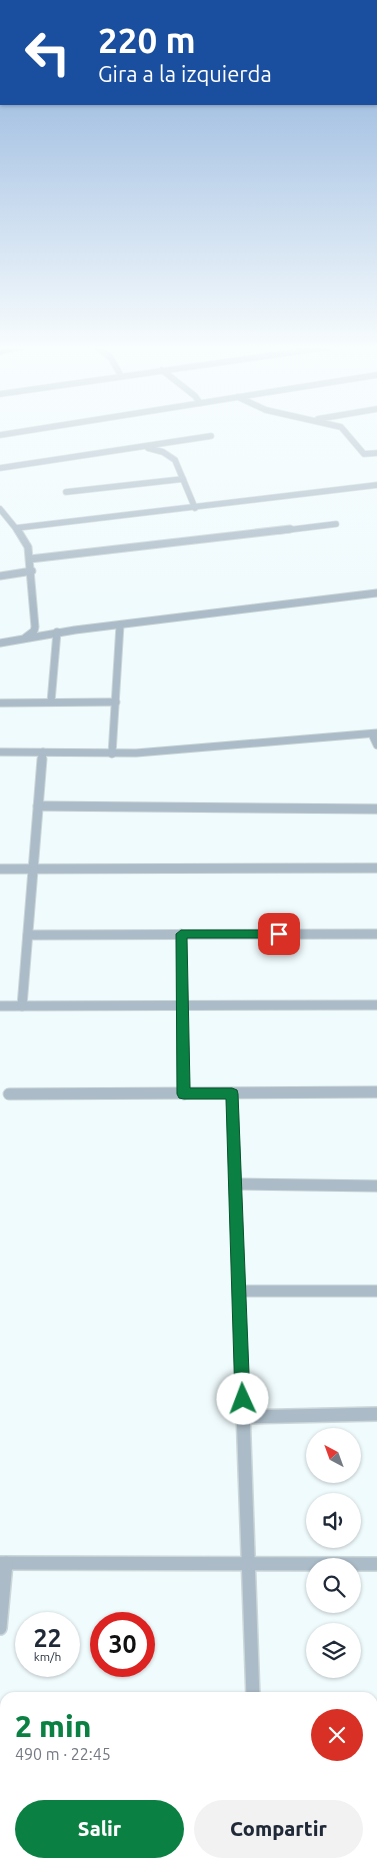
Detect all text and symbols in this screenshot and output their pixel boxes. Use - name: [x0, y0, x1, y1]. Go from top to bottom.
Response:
- icon: left: [15, 20, 80, 85]
- text: 220 m: [98, 20, 196, 60]
- text: Gira a la izquierda: [98, 61, 272, 86]
- pin: [258, 913, 300, 955]
- icon: arrive: [265, 920, 293, 948]
- position arrow: [216, 1372, 268, 1424]
- north arrow: [306, 1428, 361, 1482]
- map controls: [306, 1428, 361, 1678]
- button: sound: [306, 1493, 361, 1548]
- button: search: [306, 1558, 361, 1613]
- speed limit sign: 30: [90, 1612, 155, 1677]
- button: layers: [306, 1623, 361, 1678]
- text: 22: [33, 1624, 62, 1652]
- text: km/h: [34, 1650, 61, 1663]
- text: 2 min: [15, 1709, 91, 1743]
- button: close: [311, 1709, 363, 1761]
- text: 490 m · 22:45: [15, 1745, 111, 1763]
- button: Salir: [15, 1800, 184, 1858]
- button: Compartir: [194, 1800, 363, 1858]

